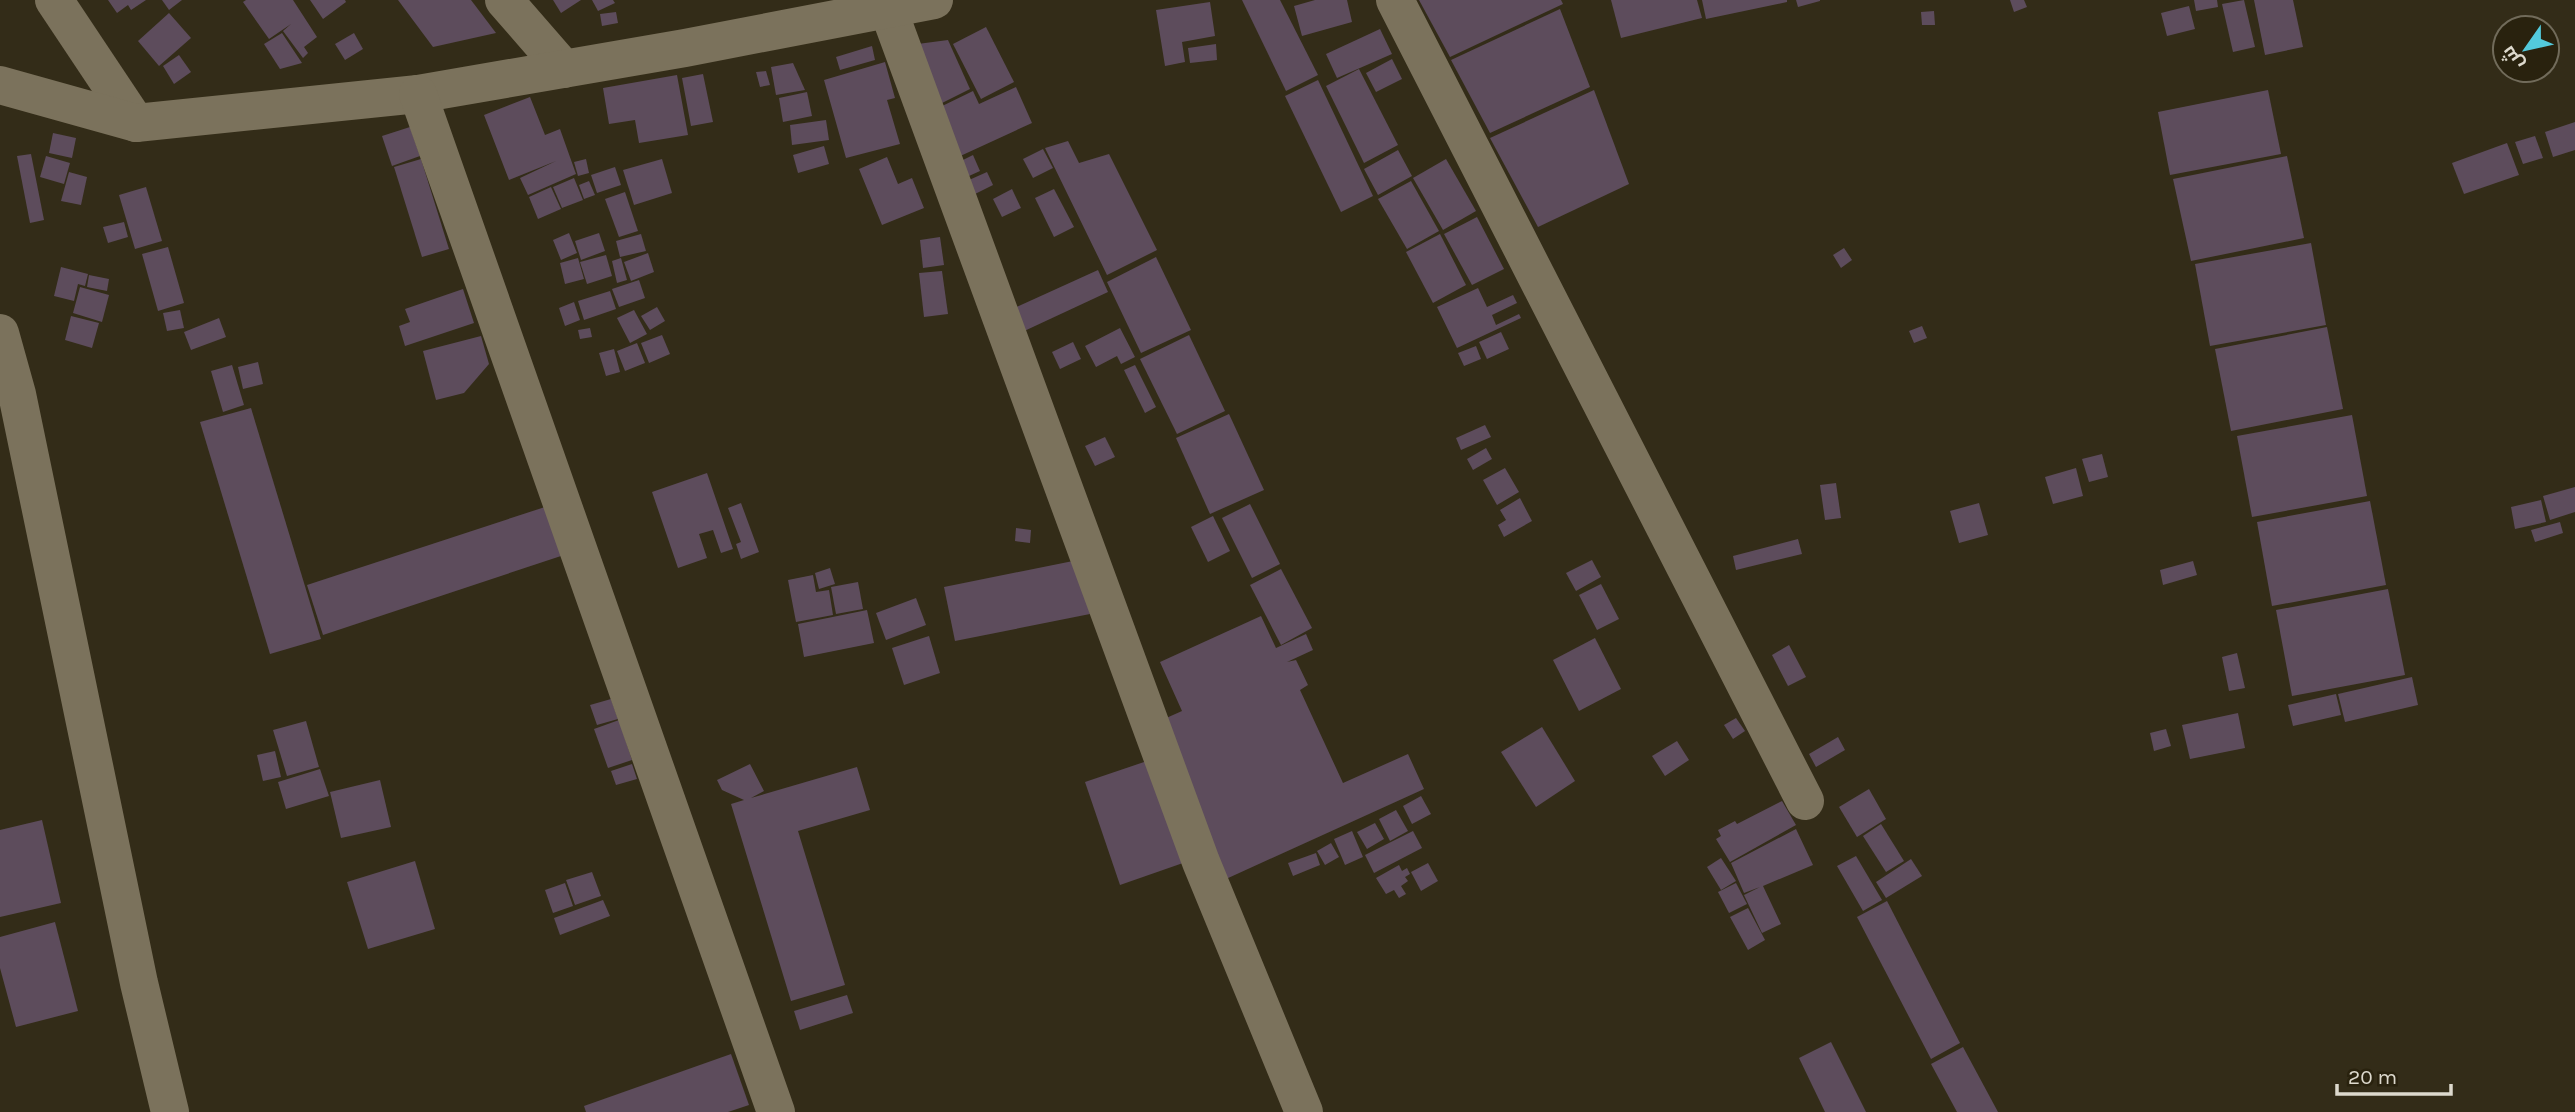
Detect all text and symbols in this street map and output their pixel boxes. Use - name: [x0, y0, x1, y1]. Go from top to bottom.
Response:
- north arrow: [2491, 14, 2561, 84]
- text: ش: [2497, 42, 2529, 74]
- scale bar: [2337, 1052, 2451, 1096]
- text: 20 m: [2348, 1065, 2397, 1089]

